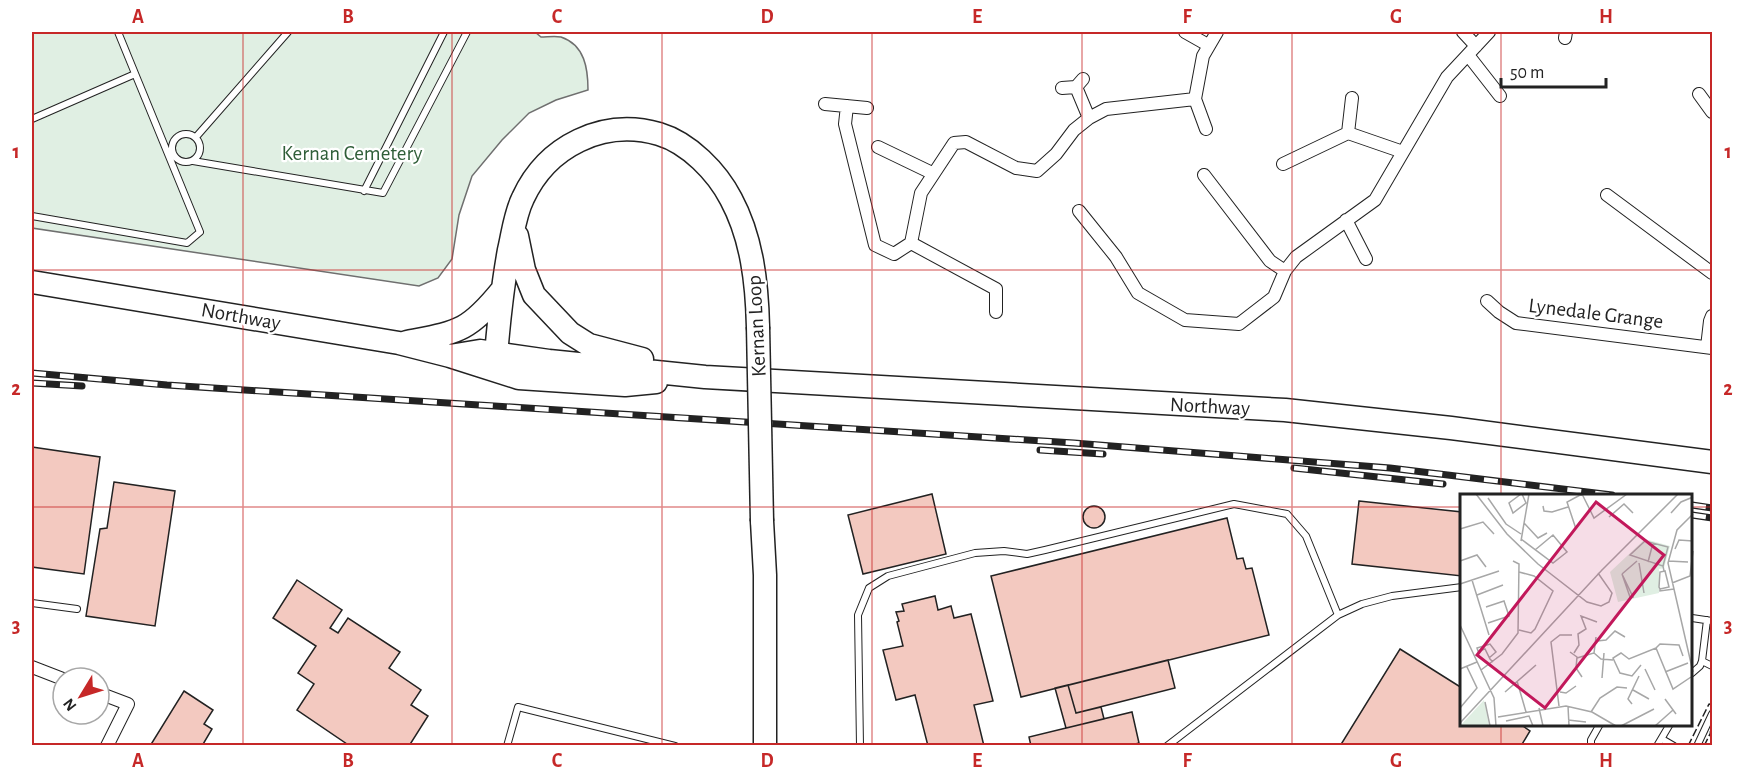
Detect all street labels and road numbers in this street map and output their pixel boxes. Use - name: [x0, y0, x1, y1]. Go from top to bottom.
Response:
- street label: Kernan Loop: [743, 275, 770, 377]
- street label: Lynedale Grange: [1527, 295, 1665, 332]
- street label: Northway: [200, 299, 282, 334]
- street label: Northway: [1169, 394, 1251, 419]

